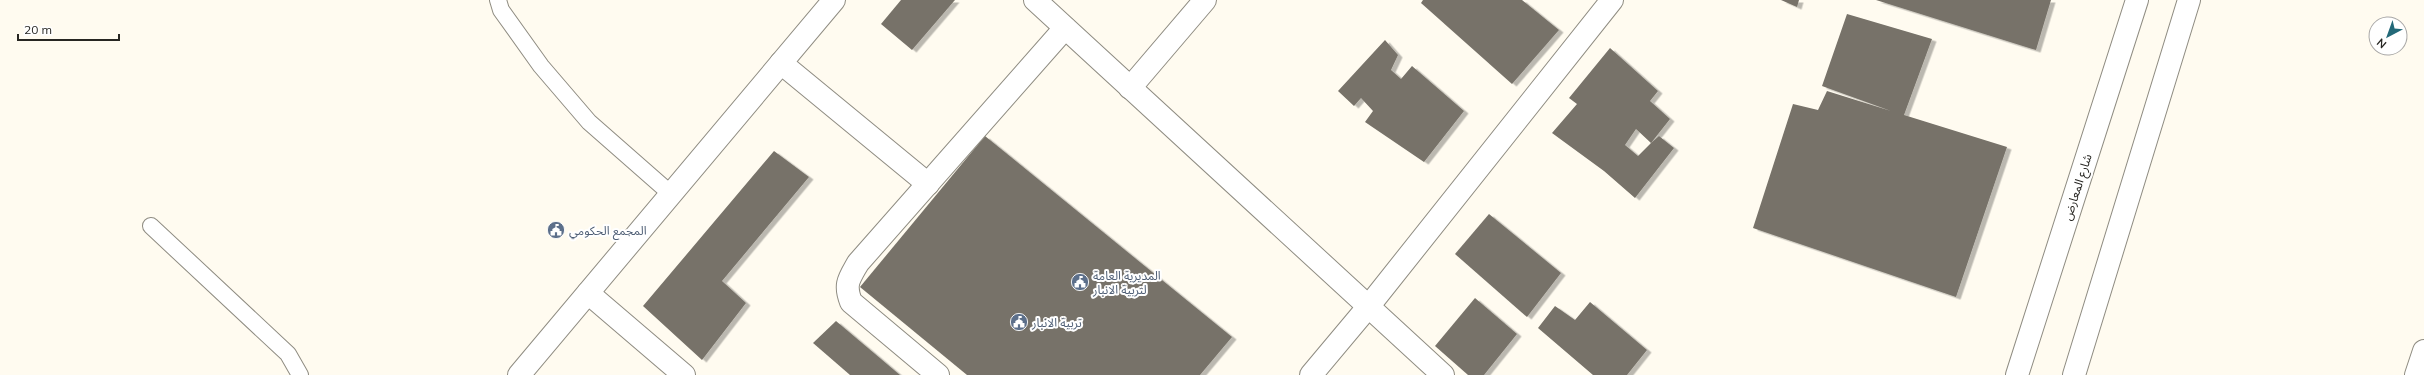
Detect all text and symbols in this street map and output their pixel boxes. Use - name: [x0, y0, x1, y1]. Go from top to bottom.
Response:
- scale bar: [18, 16, 119, 42]
- north arrow: [2368, 16, 2408, 56]
- text: 20 m: [24, 22, 52, 37]
- text: N: [2374, 36, 2389, 52]
- street label: شارع المعارض: [2059, 152, 2097, 223]
- public building icon: المجمع الحكومي: [546, 220, 566, 240]
- place label: المجمع الحكومي: [569, 223, 647, 240]
- place label: المديرية العامة لتربية الانبار: [1092, 268, 1161, 297]
- public building icon: المديرية العامة لتربية الانبار: [1070, 272, 1090, 292]
- public building icon: تربية الانبار: [1009, 312, 1029, 332]
- place label: تربية الانبار: [1031, 315, 1082, 330]

